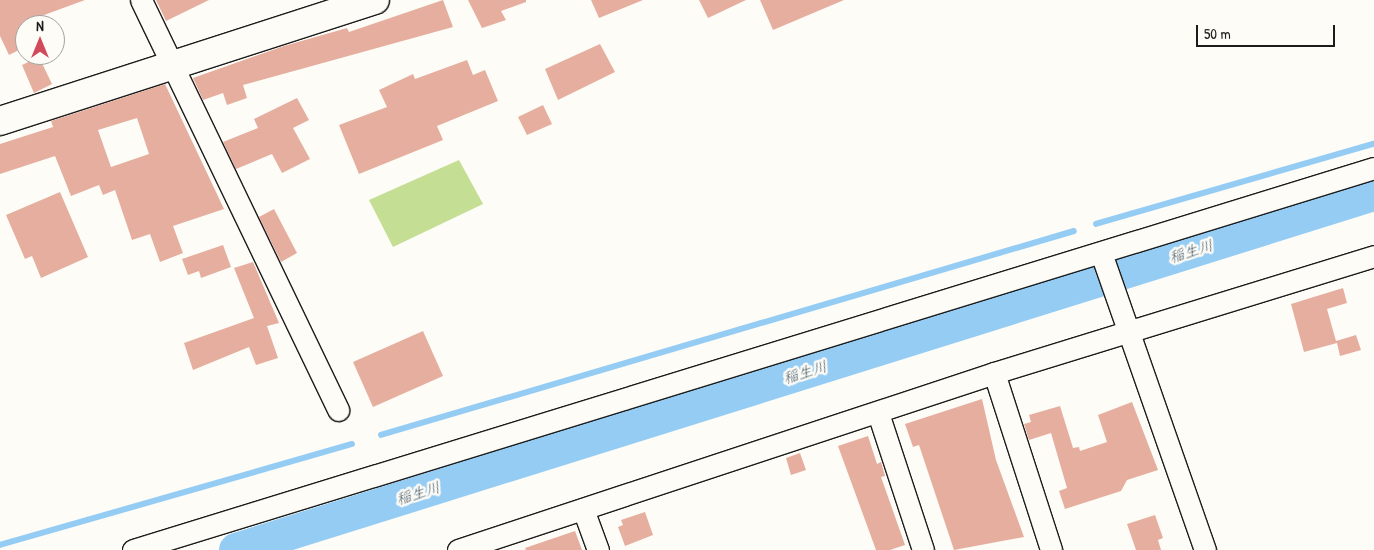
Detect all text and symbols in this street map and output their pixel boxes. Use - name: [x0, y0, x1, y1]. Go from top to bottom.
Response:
- north arrow: [15, 15, 65, 65]
- scale bar: [1199, 15, 1338, 47]
- text: N: [36, 16, 44, 35]
- text: 50 m: [1204, 23, 1231, 44]
- water label: 稲生川: [1167, 236, 1215, 266]
- water label: 稲生川: [781, 357, 829, 387]
- water label: 稲生川: [394, 478, 442, 508]

